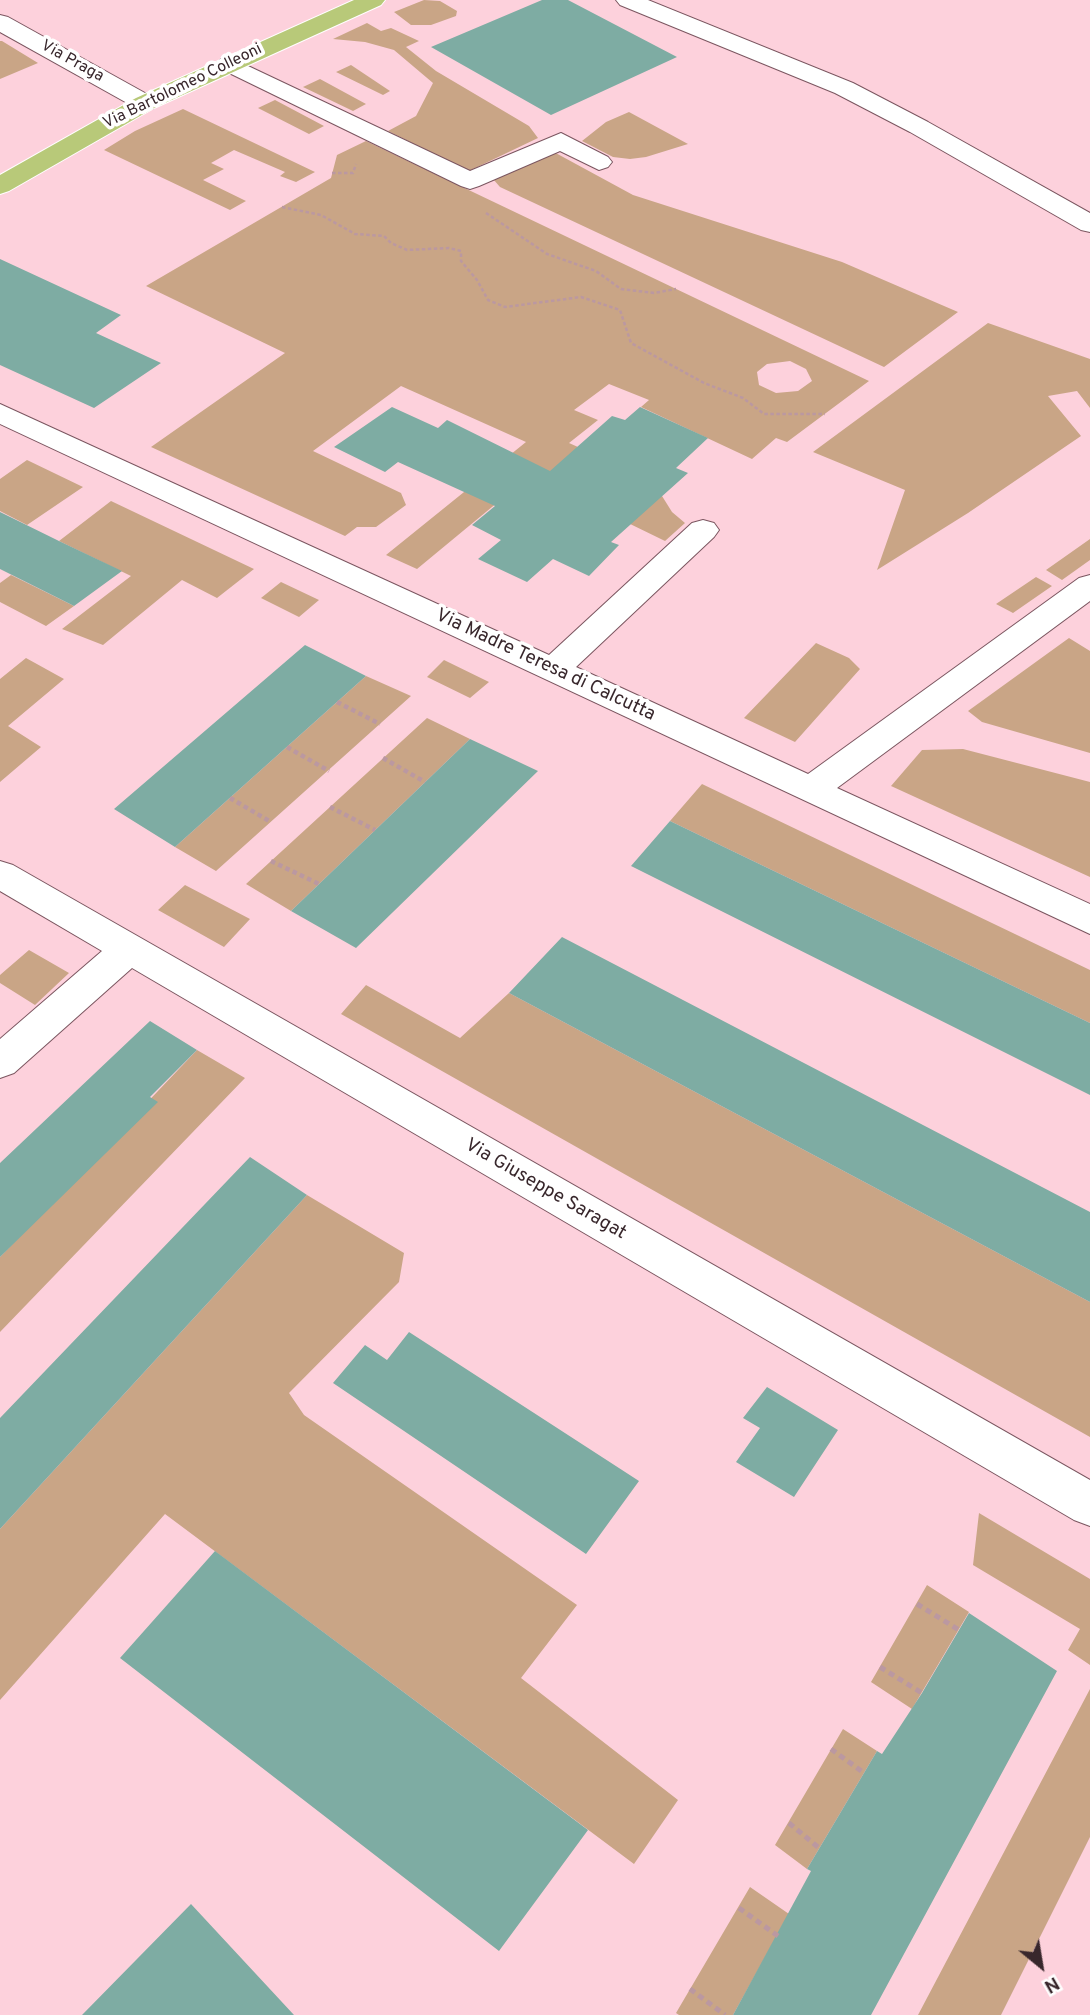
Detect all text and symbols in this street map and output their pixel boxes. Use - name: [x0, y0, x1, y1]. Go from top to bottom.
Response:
- street label: Via Praga: [37, 37, 107, 87]
- street label: Via Bartolomeo Colleoni: [101, 40, 265, 134]
- street label: Via Madre Teresa di Calcutta: [431, 605, 659, 727]
- street label: Via Giuseppe Saragat: [460, 1135, 630, 1245]
- north arrow: [1006, 1931, 1076, 2001]
- text: N: [1040, 1970, 1063, 1998]

